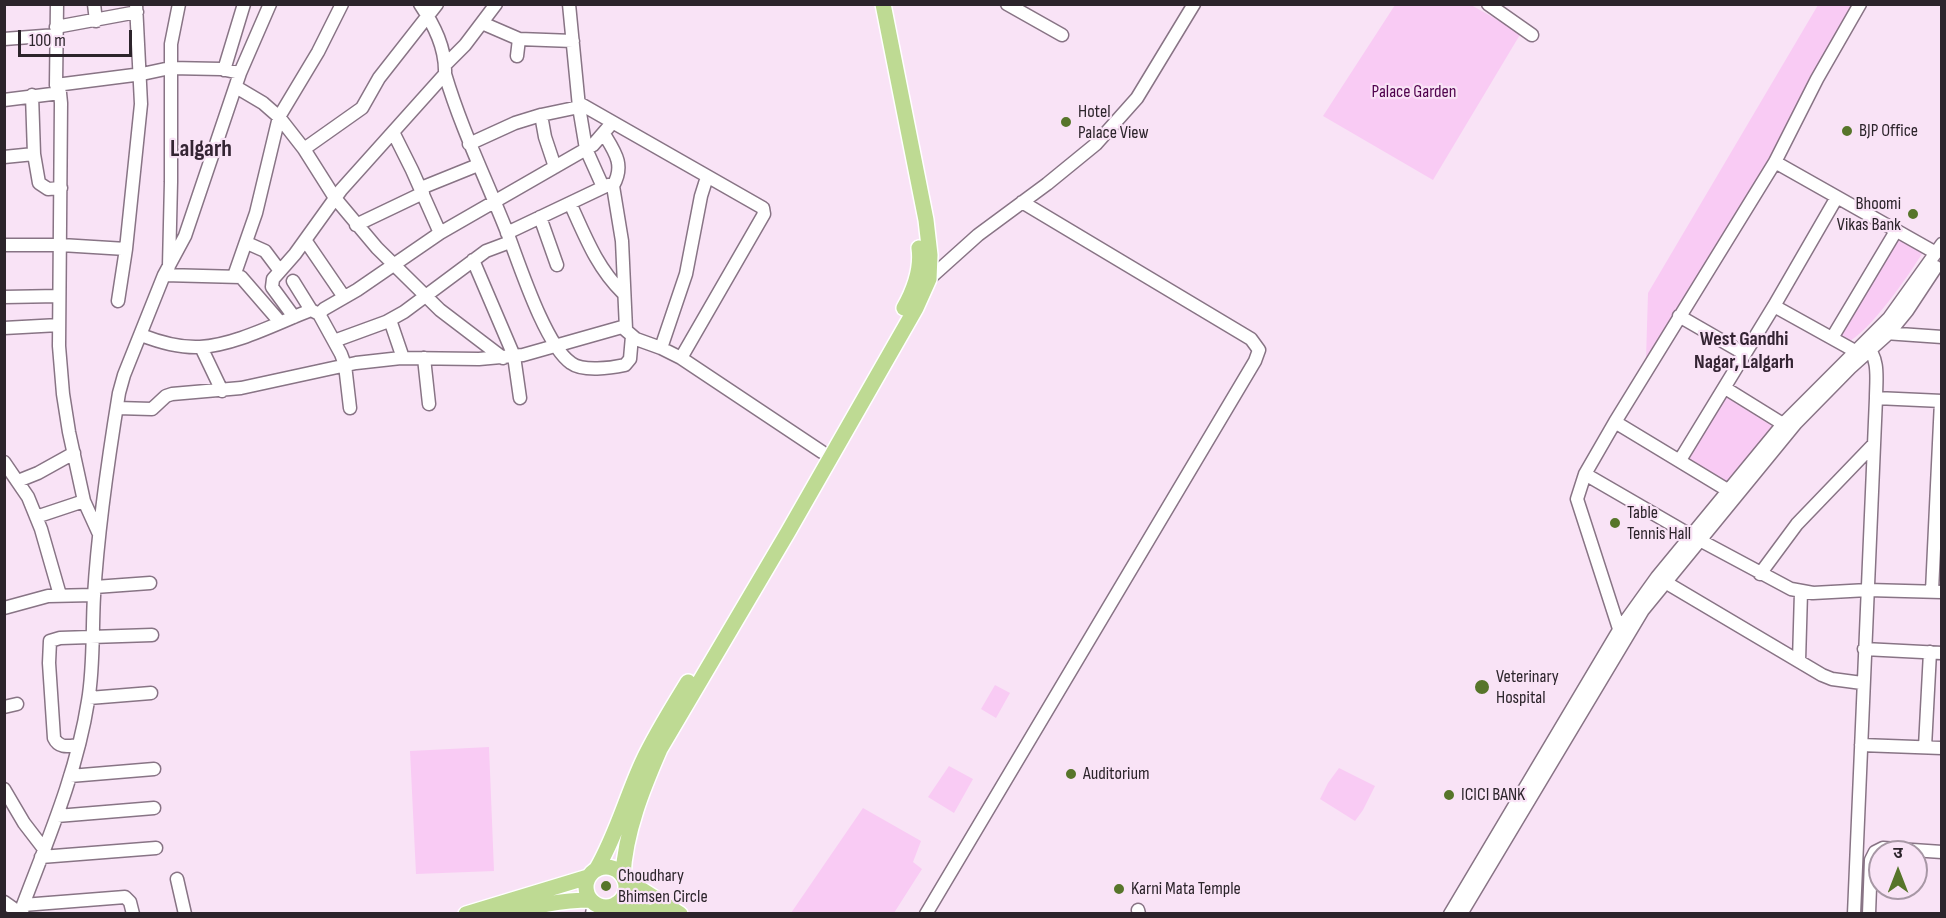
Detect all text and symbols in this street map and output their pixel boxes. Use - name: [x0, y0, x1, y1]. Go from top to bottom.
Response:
- scale bar: [21, 18, 135, 56]
- text: 100 m: [29, 30, 66, 51]
- park label: Palace Garden: [1372, 81, 1456, 103]
- place label: Hotel Palace View: [1078, 101, 1149, 144]
- marker: Hotel Palace View: [1059, 115, 1073, 129]
- place label: BJP Office: [1859, 120, 1918, 142]
- marker: BJP Office: [1840, 124, 1854, 138]
- district label: Lalgarh: [170, 136, 232, 164]
- place label: Bhoomi Vikas Bank: [1837, 193, 1901, 236]
- marker: Bhoomi Vikas Bank: [1906, 207, 1920, 221]
- district label: West Gandhi Nagar, Lalgarh: [1694, 328, 1794, 375]
- place label: Table Tennis Hall: [1627, 502, 1691, 544]
- marker: Table Tennis Hall: [1608, 516, 1622, 530]
- place label: Veterinary Hospital: [1496, 666, 1559, 708]
- marker: Veterinary Hospital: [1473, 678, 1491, 696]
- place label: Auditorium: [1083, 763, 1149, 785]
- marker: Auditorium: [1064, 767, 1078, 781]
- place label: ICICI BANK: [1461, 784, 1525, 806]
- marker: ICICI BANK: [1442, 788, 1456, 802]
- north arrow: [1868, 840, 1928, 900]
- text: उ: [1893, 844, 1903, 863]
- place label: Choudhary Bhimsen Circle: [618, 865, 708, 908]
- place label: Karni Mata Temple: [1131, 878, 1241, 900]
- marker: Choudhary Bhimsen Circle: [599, 879, 613, 893]
- marker: Karni Mata Temple: [1112, 882, 1126, 896]

